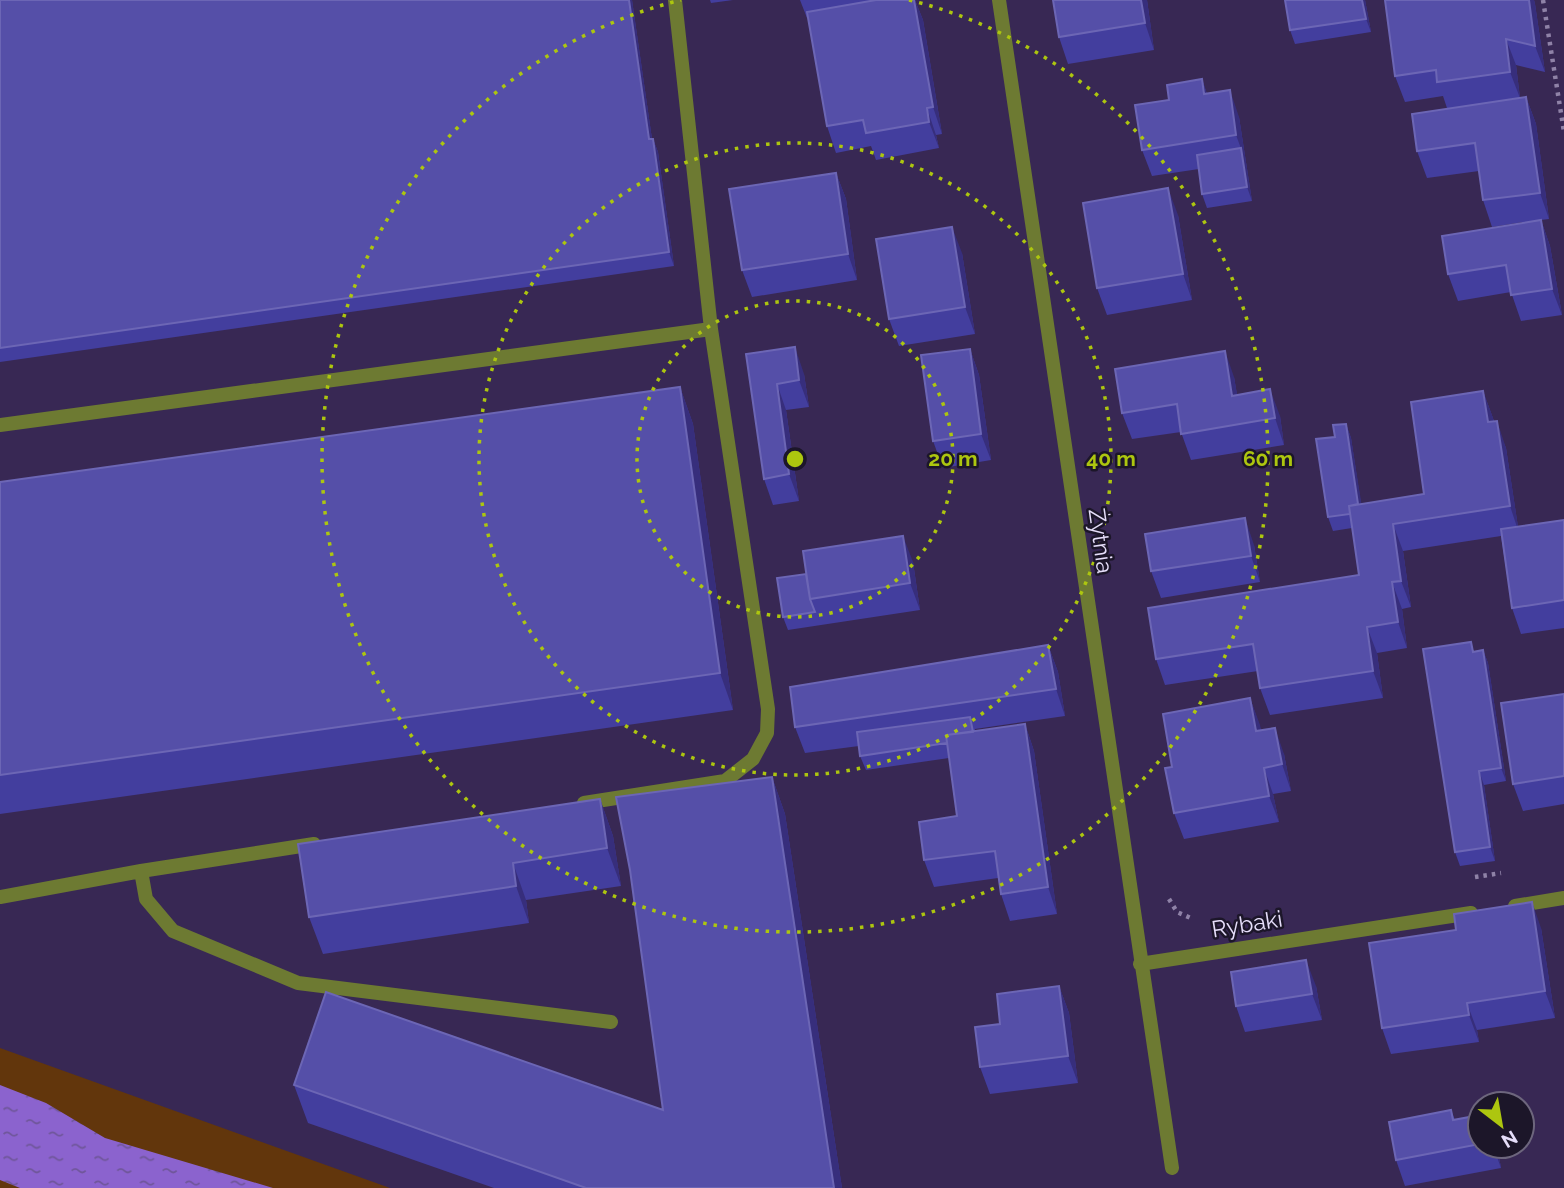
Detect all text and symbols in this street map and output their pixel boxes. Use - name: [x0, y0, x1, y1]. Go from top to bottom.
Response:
- text: 20 m: [928, 446, 978, 471]
- text: 40 m: [1086, 446, 1136, 471]
- text: 60 m: [1243, 446, 1293, 471]
- centre of rings: [783, 447, 807, 471]
- street label: Żytnia: [1084, 507, 1119, 575]
- street label: Rybaki: [1210, 905, 1284, 942]
- north arrow: [1466, 1090, 1536, 1160]
- text: N: [1498, 1126, 1522, 1153]

